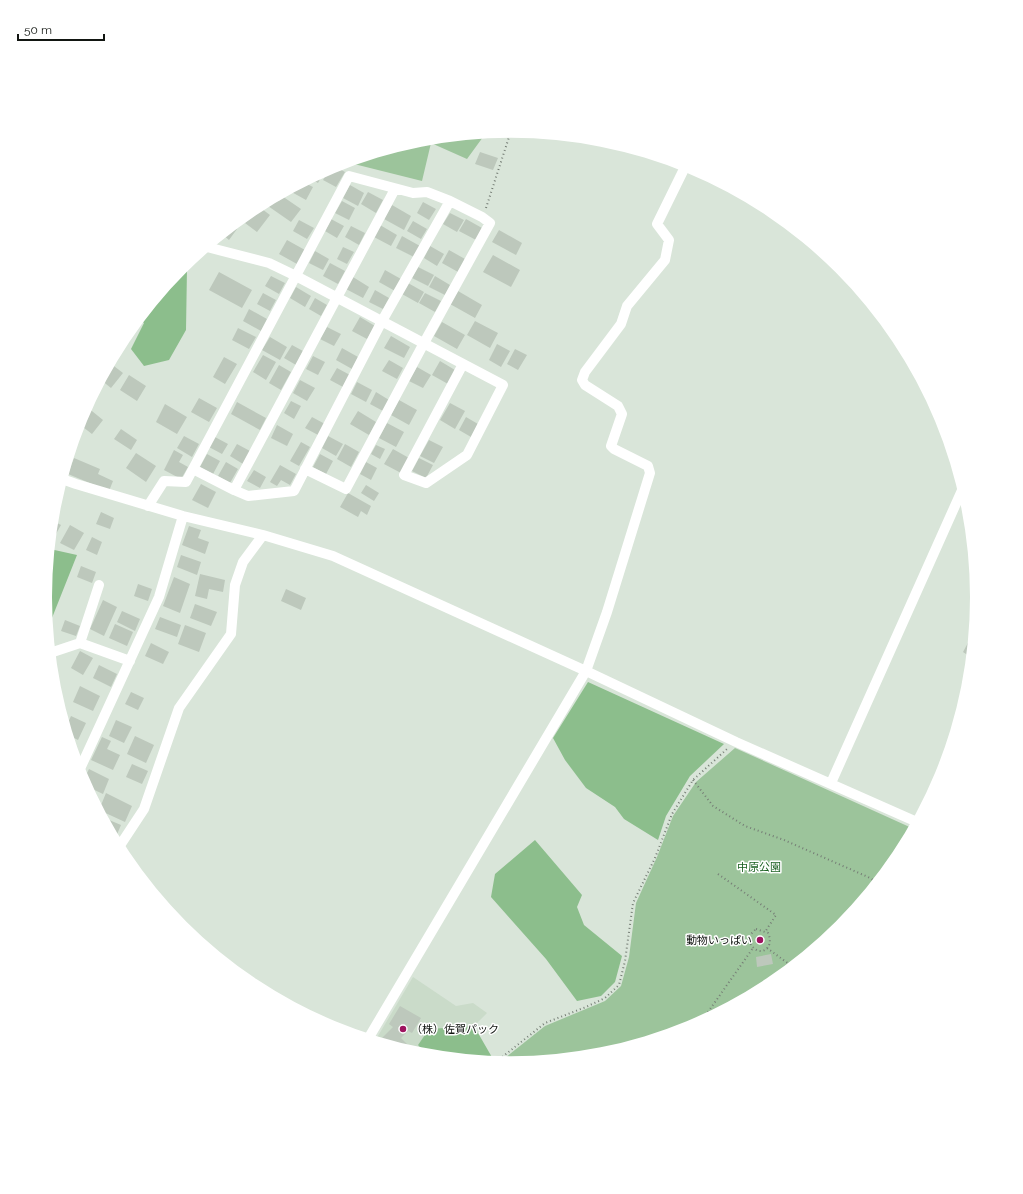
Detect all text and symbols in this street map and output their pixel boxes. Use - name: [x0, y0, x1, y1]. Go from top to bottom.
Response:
- scale bar: [18, 16, 104, 42]
- text: 50 m: [24, 23, 52, 37]
- park label: 中原公園: [737, 861, 781, 874]
- place label: 動物いっぱい: [686, 934, 752, 947]
- marker: 動物いっぱい: [755, 935, 765, 945]
- place label: （株）佐賀パック: [411, 1023, 499, 1036]
- marker: （株）佐賀パック: [398, 1024, 408, 1034]

